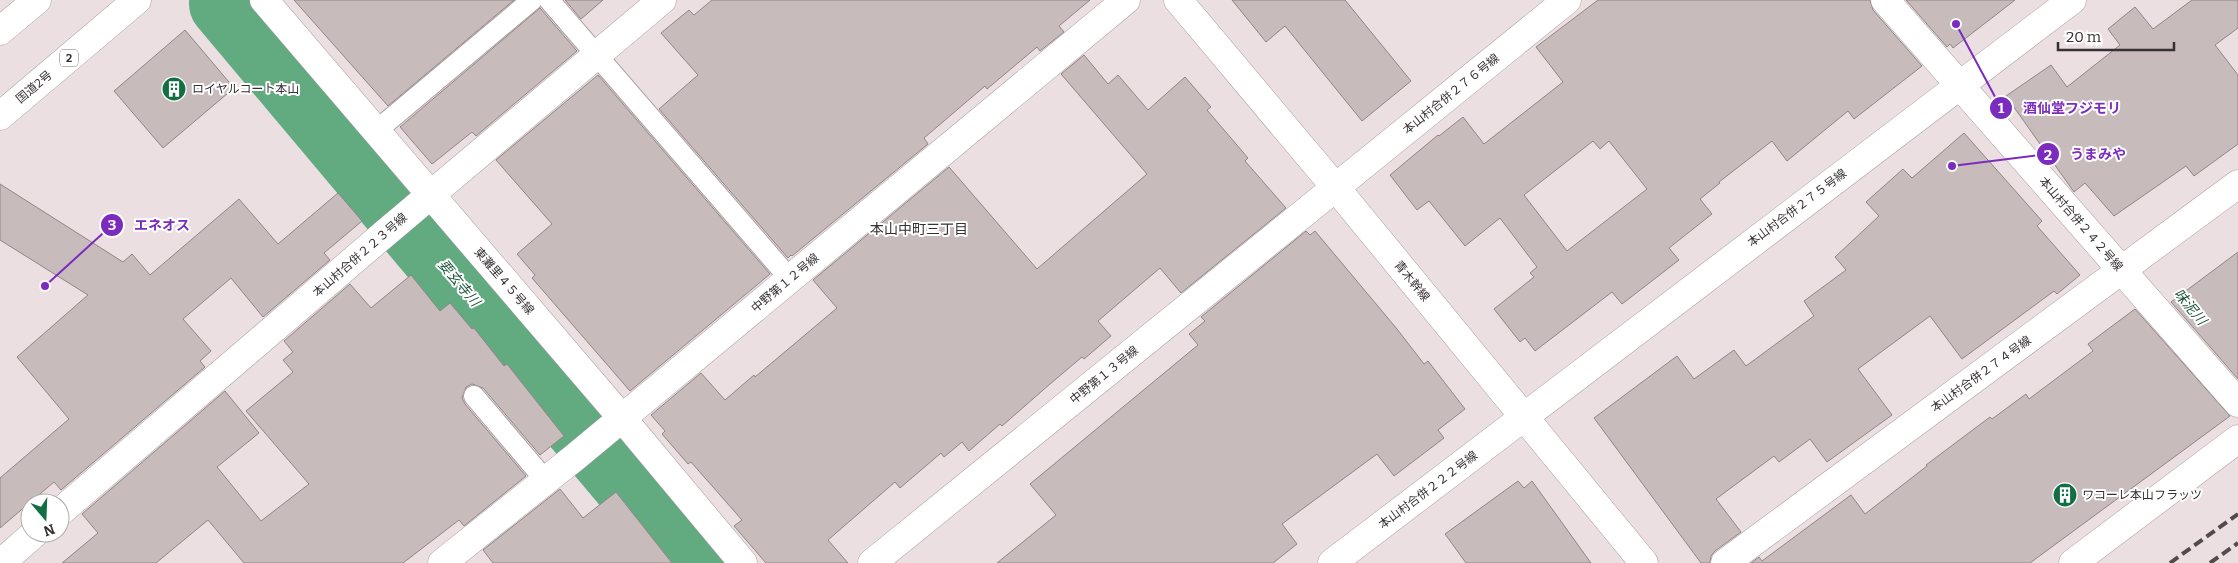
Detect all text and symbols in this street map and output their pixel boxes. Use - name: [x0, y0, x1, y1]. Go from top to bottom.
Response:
- scale bar: [2058, 20, 2174, 52]
- text: 20 m: [2066, 28, 2102, 46]
- road number: 2: [60, 49, 78, 66]
- street label: 本山村合併２７６号線: [1400, 51, 1502, 137]
- street label: 国道2号: [13, 68, 55, 106]
- building icon: ロイヤルコート本山: [161, 76, 187, 102]
- place label: ロイヤルコート本山: [192, 82, 299, 96]
- callout: 酒仙堂フジモリ: [1988, 93, 2131, 122]
- text: 1: [1998, 99, 2005, 117]
- text: 酒仙堂フジモリ: [2023, 100, 2121, 117]
- callout: うまみや: [2035, 140, 2136, 169]
- text: 2: [2044, 146, 2052, 164]
- text: うまみや: [2070, 146, 2126, 163]
- street label: 本山村合併２７５号線: [1745, 166, 1849, 250]
- street label: 本山村合併２４２号線: [2036, 174, 2126, 274]
- callout: エネオス: [99, 210, 200, 239]
- street label: 本山村合併２２３号線: [310, 210, 410, 300]
- text: 3: [108, 216, 116, 234]
- text: エネオス: [134, 217, 190, 234]
- district label: 本山中町三丁目: [870, 221, 968, 238]
- street label: 東灘里４５号線: [471, 245, 537, 317]
- street label: 中野第１２号線: [748, 251, 822, 315]
- water label: 要玄寺川: [434, 256, 485, 311]
- street label: 青木幹線: [1391, 258, 1433, 304]
- water label: 味泥川: [2170, 285, 2211, 330]
- street label: 本山村合併２７４号線: [1928, 333, 2034, 415]
- street label: 中野第１３号線: [1067, 343, 1141, 407]
- street label: 本山村合併２２２号線: [1376, 448, 1480, 532]
- building icon: ワコーレ本山フラッツ: [2052, 482, 2078, 508]
- place label: ワコーレ本山フラッツ: [2082, 488, 2202, 502]
- north arrow: [20, 493, 70, 543]
- text: N: [41, 520, 57, 540]

